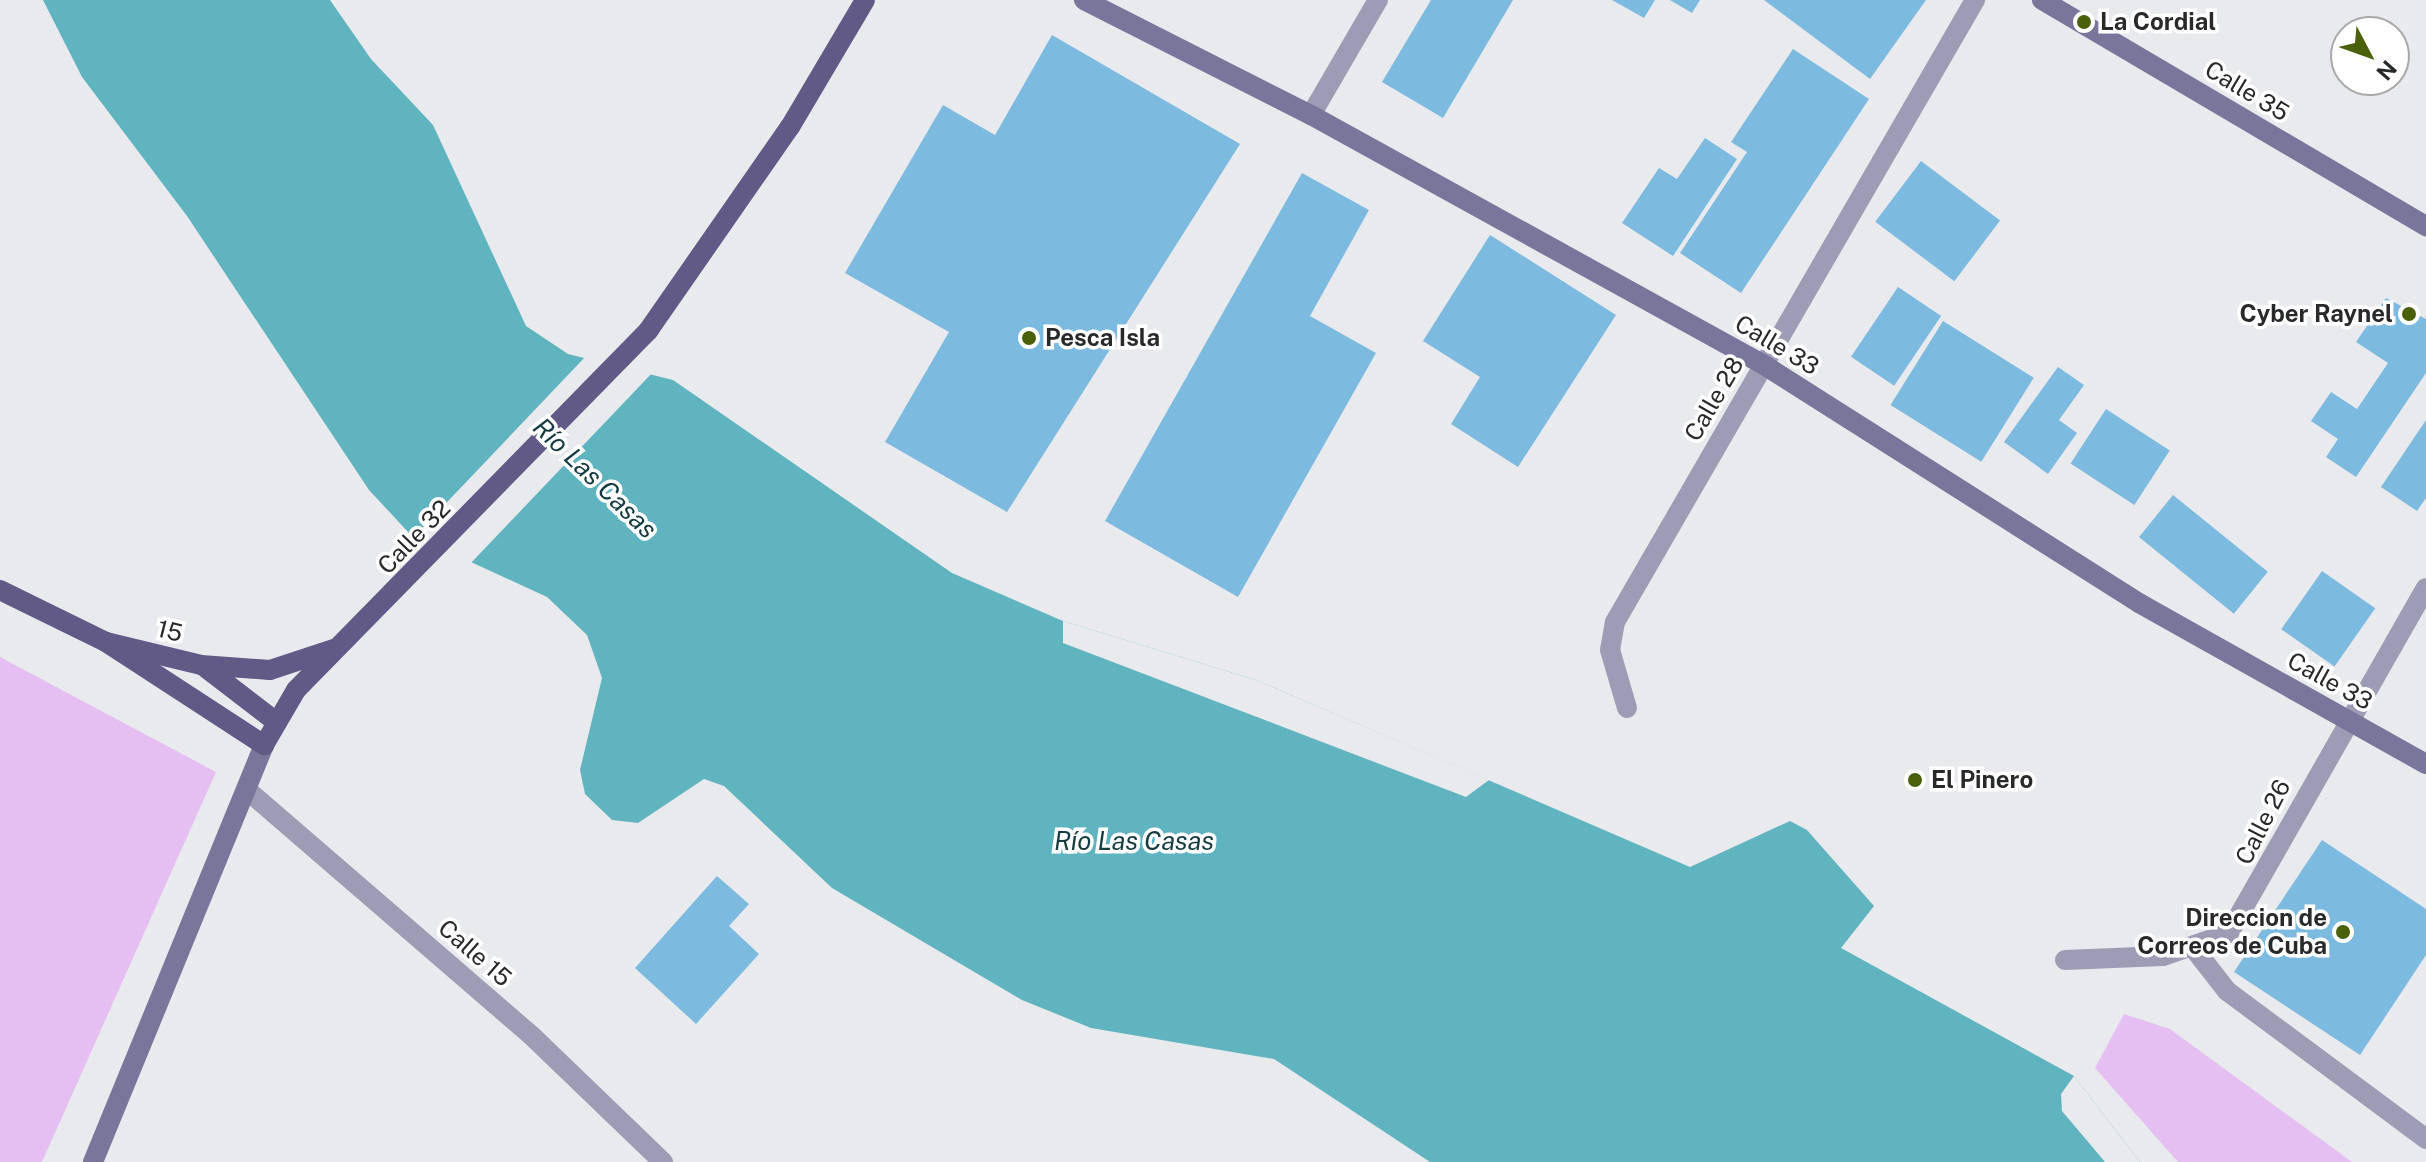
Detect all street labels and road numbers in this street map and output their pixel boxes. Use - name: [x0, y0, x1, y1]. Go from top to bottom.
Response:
- street label: Calle 35: [2200, 55, 2294, 127]
- street label: Calle 33: [1730, 309, 1824, 381]
- street label: Calle 28: [1678, 352, 1750, 446]
- street label: Calle 32: [372, 494, 456, 580]
- street label: 15: [154, 614, 186, 648]
- street label: Calle 33: [2282, 646, 2378, 716]
- street label: Calle 26: [2229, 775, 2297, 869]
- street label: Calle 15: [432, 913, 518, 993]

